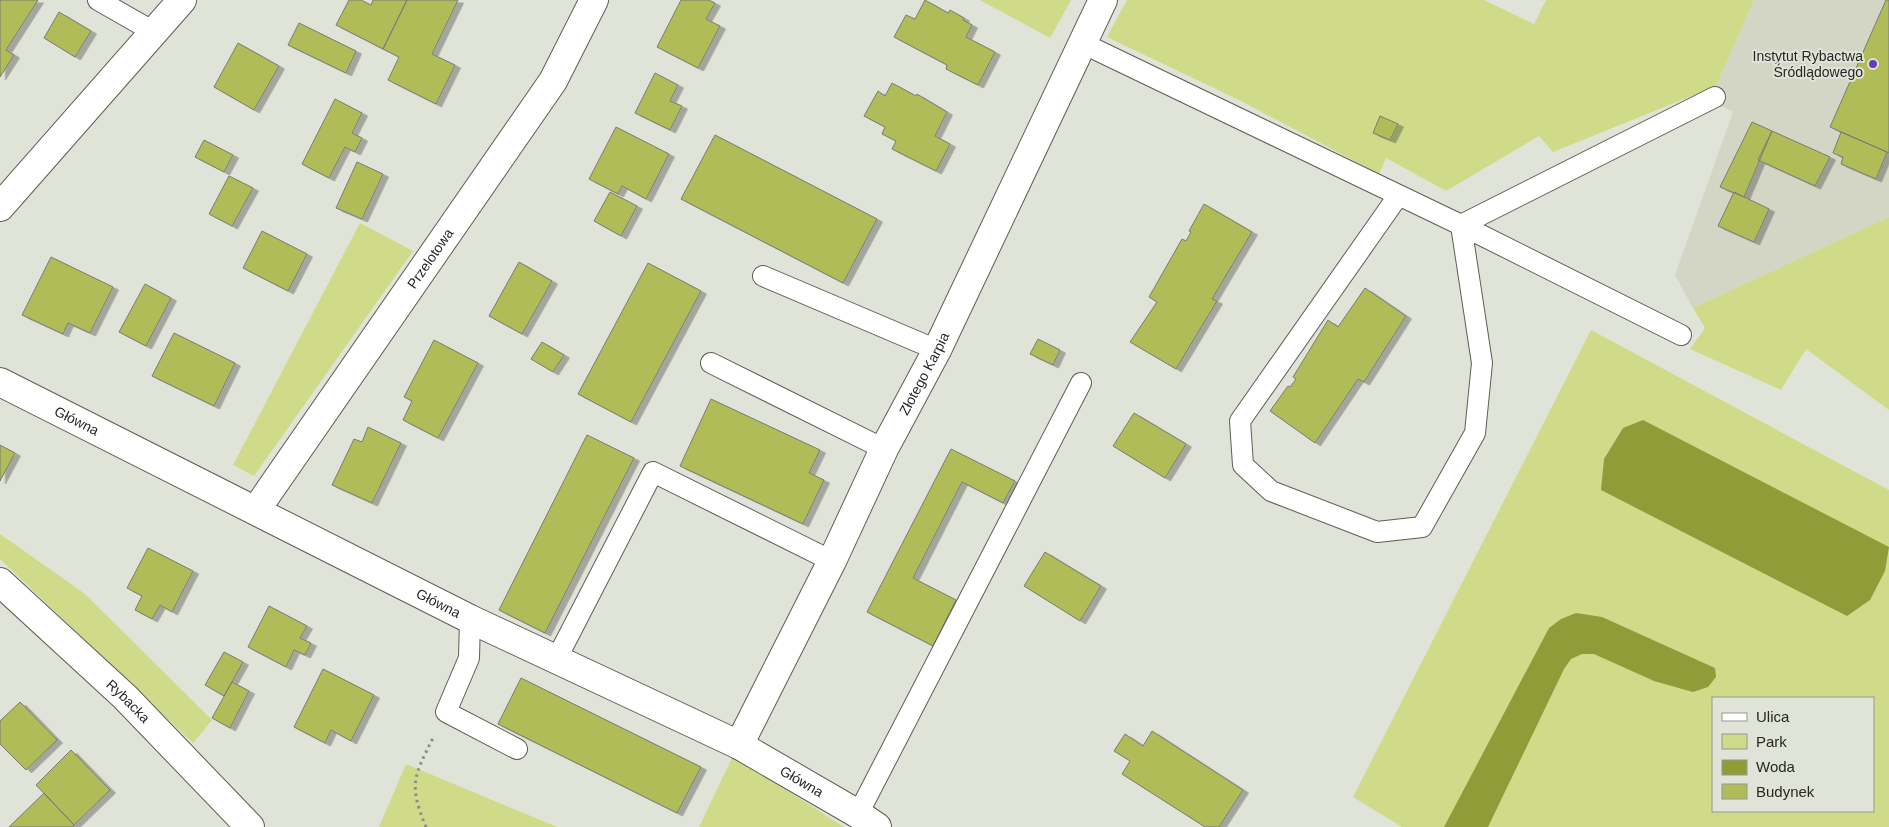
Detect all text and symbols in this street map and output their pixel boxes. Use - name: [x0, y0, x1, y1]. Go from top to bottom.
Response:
- place label: Instytut Rybactwa Śródlądowego: [1753, 48, 1863, 80]
- marker: Instytut Rybactwa Śródlądowego: [1867, 58, 1879, 70]
- street label: Przelotowa: [404, 225, 457, 291]
- street label: Złotego Karpia: [896, 330, 952, 418]
- street label: Główna: [52, 403, 102, 439]
- street label: Główna: [414, 585, 463, 621]
- street label: Rybacka: [103, 676, 153, 726]
- legend: [1712, 697, 1874, 812]
- text: Ulica: [1756, 708, 1790, 725]
- text: Park: [1756, 733, 1787, 750]
- text: Woda: [1756, 758, 1796, 775]
- street label: Główna: [777, 763, 827, 800]
- text: Budynek: [1756, 783, 1815, 800]

